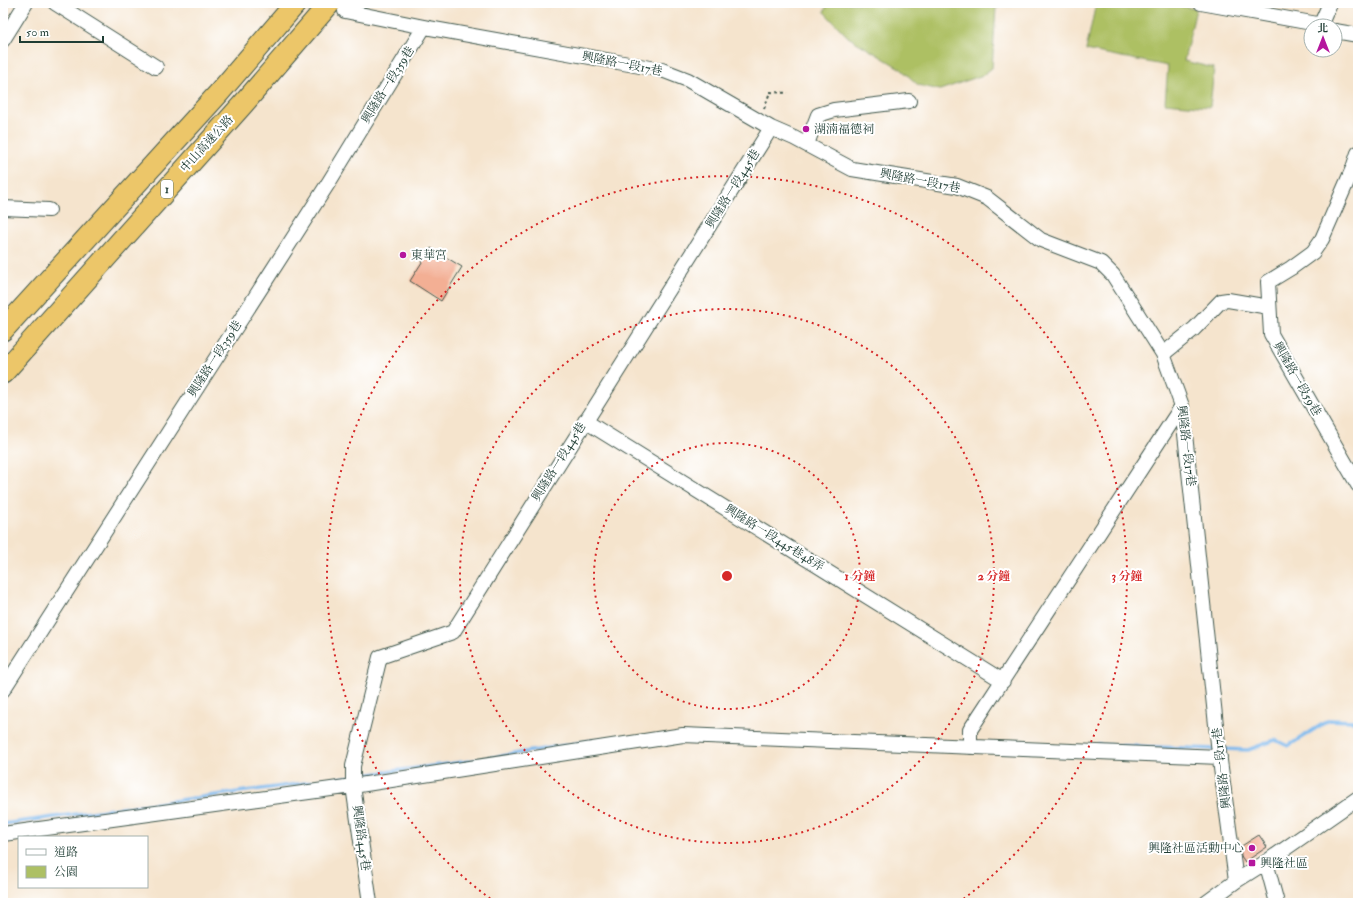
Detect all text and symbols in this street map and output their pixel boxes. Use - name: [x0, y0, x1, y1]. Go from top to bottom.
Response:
- scale bar: [20, 18, 103, 44]
- north arrow: [1303, 18, 1343, 58]
- text: 北: [1318, 22, 1329, 35]
- text: 50 m: [26, 25, 50, 40]
- street label: 興隆路一段359巷: [358, 44, 418, 126]
- street label: 興隆路一段17巷: [580, 49, 664, 79]
- street label: 中山高速公路: [177, 112, 237, 176]
- place label: 湖湳福德祠: [814, 122, 874, 137]
- marker: 湖湳福德祠: [801, 124, 811, 134]
- street label: 興隆路一段445巷: [703, 147, 763, 231]
- street label: 興隆路一段17巷: [878, 166, 962, 196]
- road number: 1: [161, 180, 173, 198]
- place label: 東華宮: [411, 248, 447, 263]
- marker: 東華宮: [398, 250, 408, 260]
- street label: 興隆路一段359巷: [185, 318, 245, 400]
- street label: 興隆路一段59巷: [1270, 339, 1324, 419]
- street label: 興隆路一段17巷: [1174, 404, 1198, 488]
- street label: 興隆路一段445巷: [529, 420, 589, 504]
- street label: 興隆路一段445巷48弄: [722, 501, 826, 575]
- centre of rings: [720, 569, 734, 583]
- text: 1 分鐘: [845, 569, 875, 584]
- text: 2 分鐘: [978, 569, 1010, 584]
- text: 3 分鐘: [1111, 569, 1143, 584]
- street label: 興隆路一段17巷: [1210, 726, 1234, 810]
- street label: 興隆路445巷: [349, 804, 373, 872]
- legend: [18, 836, 148, 888]
- place label: 興隆社區活動中心: [1148, 841, 1244, 856]
- marker: 興隆社區活動中心: [1247, 843, 1257, 853]
- text: 道路: [54, 845, 78, 860]
- place label: 興隆社區: [1260, 856, 1308, 871]
- marker: 興隆社區: [1247, 858, 1257, 868]
- text: 公園: [54, 865, 78, 880]

